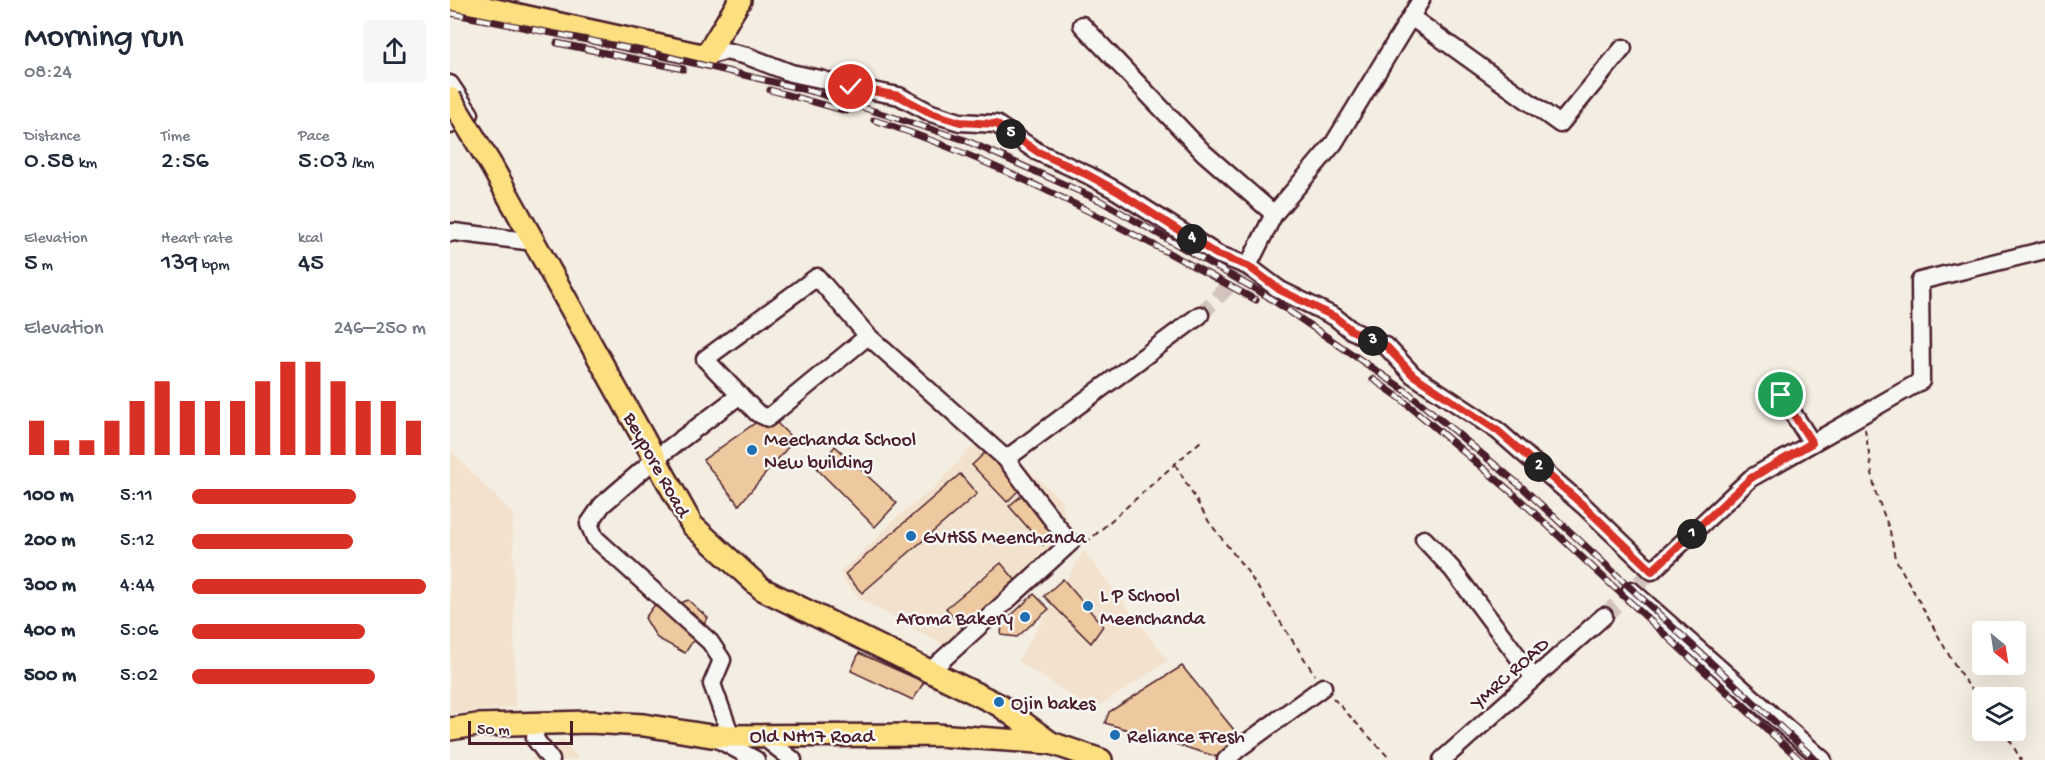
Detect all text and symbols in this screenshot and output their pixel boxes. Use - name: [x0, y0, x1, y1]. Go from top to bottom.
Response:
- text: Morning run: [24, 20, 184, 58]
- button: share: [363, 20, 426, 83]
- pin: [825, 61, 876, 112]
- text: 08:24: [24, 62, 72, 85]
- icon: check: [834, 70, 867, 103]
- pin: 5: [996, 119, 1026, 149]
- text: 5: [1007, 124, 1015, 143]
- text: Distance: [24, 128, 81, 147]
- text: Time: [161, 128, 190, 147]
- text: Pace: [298, 128, 329, 147]
- text: 0.58: [24, 147, 75, 178]
- text: 2:56: [161, 147, 209, 178]
- text: 5:03: [298, 147, 348, 178]
- text: km: [75, 155, 97, 174]
- text: /km: [348, 155, 374, 174]
- pin: 4: [1177, 224, 1207, 254]
- text: 4: [1188, 229, 1196, 248]
- text: Elevation: [24, 230, 88, 249]
- text: Heart rate: [161, 230, 233, 249]
- text: kcal: [298, 230, 323, 249]
- text: 5: [24, 249, 38, 280]
- text: 139: [161, 249, 198, 280]
- text: 45: [298, 249, 324, 280]
- text: m: [38, 257, 53, 276]
- text: bpm: [198, 257, 230, 276]
- text: Elevation: [24, 318, 104, 341]
- text: 246–250 m: [334, 318, 426, 341]
- pin: 3: [1358, 326, 1388, 356]
- text: 3: [1369, 331, 1377, 350]
- pin: [1755, 369, 1806, 420]
- icon: arrive: [1764, 378, 1797, 411]
- street label: Beypore Road: [616, 408, 694, 524]
- place label: Meechanda School New building: [764, 430, 916, 476]
- marker: Meechanda School New building: [745, 443, 759, 457]
- pin: 2: [1524, 452, 1554, 482]
- text: 2: [1535, 457, 1543, 476]
- text: 100 m: [24, 485, 74, 508]
- text: 5:11: [120, 485, 153, 508]
- pin: 1: [1677, 519, 1707, 549]
- text: 1: [1689, 524, 1695, 543]
- place label: GVHSS Meenchanda: [923, 528, 1087, 551]
- marker: GVHSS Meenchanda: [904, 529, 918, 543]
- text: 200 m: [24, 530, 75, 553]
- text: 5:12: [120, 530, 155, 553]
- text: 300 m: [24, 575, 76, 598]
- text: 4:44: [120, 575, 155, 598]
- place label: L P School Meenchanda: [1100, 586, 1206, 632]
- marker: L P School Meenchanda: [1081, 599, 1095, 613]
- place label: Aroma Bakery: [896, 609, 1013, 632]
- marker: Aroma Bakery: [1018, 610, 1032, 624]
- text: 400 m: [24, 620, 75, 643]
- text: 5:06: [120, 620, 158, 643]
- north arrow: [1972, 621, 2026, 675]
- map controls: [1972, 621, 2026, 741]
- street label: YMRC ROAD: [1466, 633, 1556, 717]
- text: 500 m: [24, 665, 76, 688]
- text: 5:02: [120, 665, 158, 688]
- button: layers: [1972, 687, 2026, 741]
- place label: Ojin bakes: [1011, 694, 1096, 717]
- marker: Ojin bakes: [992, 695, 1006, 709]
- scale bar: [468, 718, 573, 746]
- text: 50 m: [477, 722, 510, 741]
- street label: Old NH17 Road: [750, 727, 876, 750]
- place label: Reliance Fresh: [1127, 727, 1245, 750]
- marker: Reliance Fresh: [1108, 728, 1122, 742]

